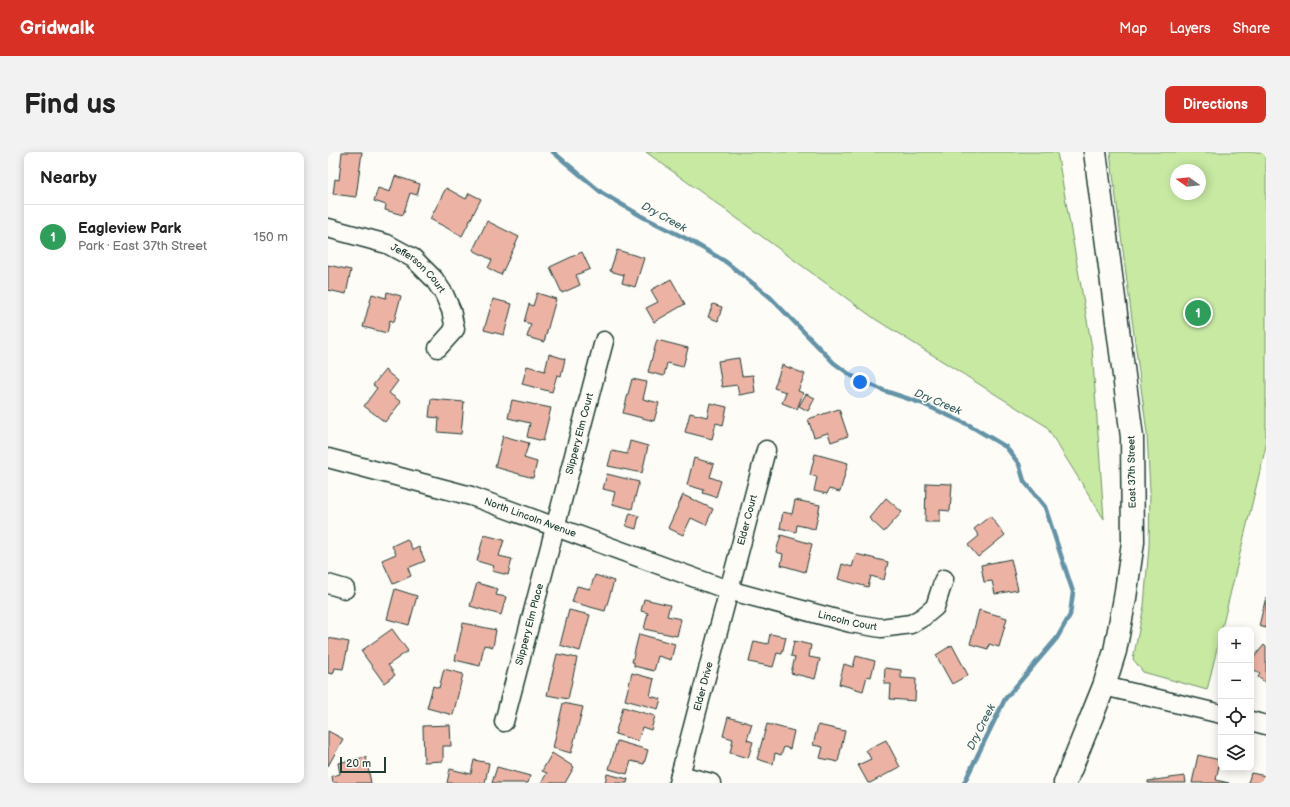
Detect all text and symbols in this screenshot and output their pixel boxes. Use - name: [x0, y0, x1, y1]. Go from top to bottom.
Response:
- text: Gridwalk: [20, 17, 95, 40]
- text: Map: [1119, 20, 1147, 37]
- text: Layers: [1169, 20, 1211, 37]
- text: Share: [1233, 20, 1270, 37]
- button: Directions: [1165, 86, 1266, 123]
- text: Find us: [24, 88, 116, 121]
- north arrow: [1170, 164, 1206, 200]
- text: Nearby: [40, 168, 97, 188]
- water label: Dry Creek: [639, 199, 689, 235]
- text: Eagleview Park: [78, 219, 181, 238]
- text: 1: [50, 229, 56, 245]
- text: 150 m: [254, 229, 288, 245]
- text: Park · East 37th Street: [78, 238, 207, 254]
- street label: Jefferson Court: [389, 241, 448, 295]
- pin: 1: [1185, 298, 1211, 328]
- your location: [850, 372, 870, 392]
- water label: Dry Creek: [913, 386, 964, 418]
- street label: Slippery Elm Court: [563, 392, 596, 476]
- street label: East 37th Street: [1125, 436, 1139, 508]
- street label: Elder Court: [735, 493, 760, 547]
- street label: North Lincoln Avenue: [482, 495, 578, 540]
- street label: Slippery Elm Place: [513, 582, 546, 667]
- street label: Lincoln Court: [816, 608, 878, 633]
- map controls: [1218, 627, 1254, 771]
- button: +: [1218, 627, 1254, 663]
- street label: Elder Drive: [691, 660, 716, 712]
- button: −: [1218, 663, 1254, 699]
- button: locate: [1218, 699, 1254, 735]
- water label: Dry Creek: [964, 701, 998, 752]
- button: layers: [1218, 735, 1254, 771]
- scale bar: [340, 755, 386, 774]
- text: 20 m: [346, 757, 371, 770]

